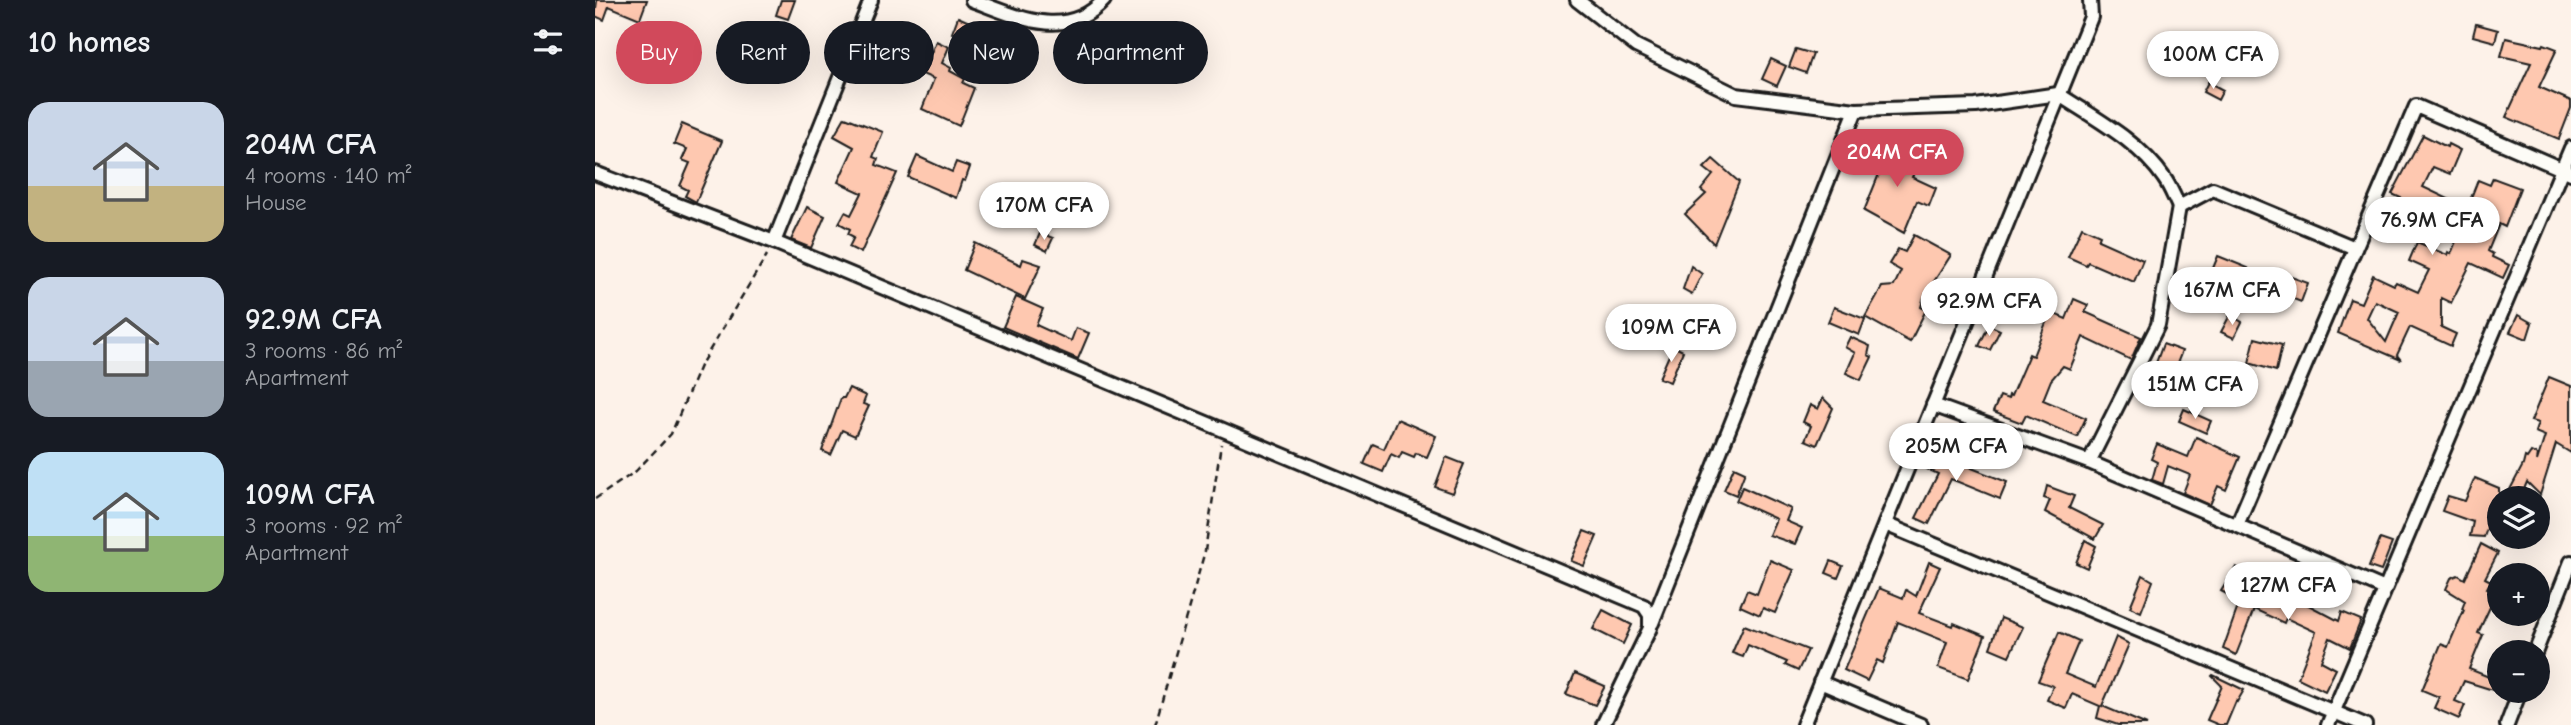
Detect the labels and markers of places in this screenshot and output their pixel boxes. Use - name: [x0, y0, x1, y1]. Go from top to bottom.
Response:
- pin: 100M CFA: [2141, 32, 2285, 91]
- pin: 204M CFA: [1825, 130, 1969, 189]
- pin: 170M CFA: [972, 182, 1116, 242]
- pin: 76.9M CFA: [2352, 198, 2512, 257]
- pin: 167M CFA: [2160, 268, 2304, 327]
- pin: 92.9M CFA: [1909, 278, 2069, 338]
- pin: 109M CFA: [1599, 304, 1743, 364]
- pin: 151M CFA: [2123, 362, 2267, 421]
- pin: 205M CFA: [1884, 424, 2028, 483]
- pin: 127M CFA: [2216, 562, 2360, 622]

